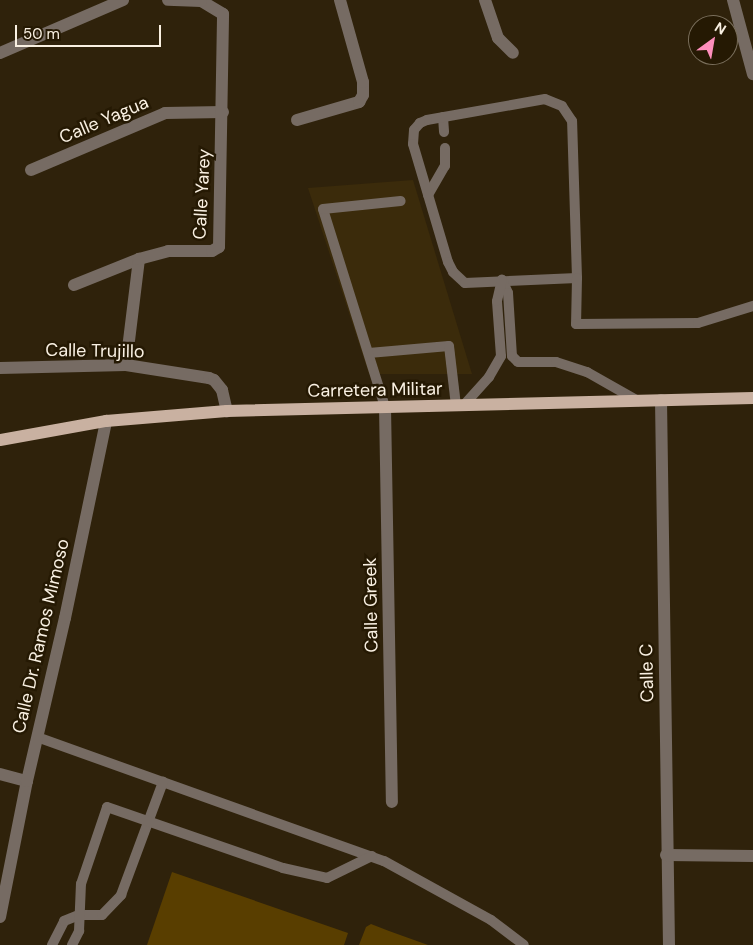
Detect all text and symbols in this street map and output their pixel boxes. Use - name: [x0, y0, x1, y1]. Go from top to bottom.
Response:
- scale bar: [18, 15, 164, 47]
- north arrow: [688, 15, 738, 65]
- text: N: [711, 18, 730, 38]
- text: 50 m: [23, 24, 60, 44]
- street label: Calle Yagua: [56, 92, 152, 148]
- street label: Calle Yarey: [189, 148, 215, 240]
- street label: Calle Trujillo: [45, 339, 145, 363]
- street label: Carretera Militar: [307, 378, 443, 402]
- street label: Calle Dr. Ramos Mimoso: [8, 537, 74, 735]
- street label: Calle Greek: [359, 557, 383, 653]
- street label: Calle C: [636, 643, 658, 703]

